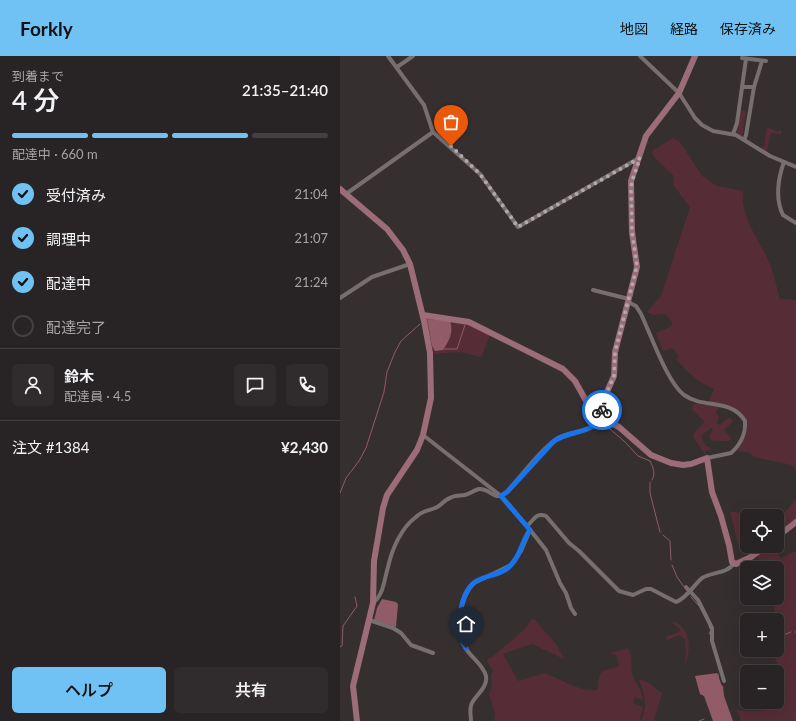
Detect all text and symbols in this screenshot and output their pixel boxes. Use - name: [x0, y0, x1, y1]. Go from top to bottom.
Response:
- text: Forkly: [20, 17, 73, 40]
- text: 地図: [620, 20, 648, 37]
- text: 経路: [670, 20, 698, 37]
- text: 保存済み: [720, 20, 776, 37]
- text: 到着まで: [12, 68, 64, 84]
- text: 21:35–21:40: [242, 81, 328, 99]
- text: 4 分: [12, 84, 60, 116]
- pin: [434, 105, 468, 146]
- icon: bag: [440, 111, 462, 133]
- text: 配達中 · 660 m: [12, 146, 98, 162]
- icon: check: [12, 183, 34, 205]
- text: 受付済み: [46, 186, 106, 204]
- text: 21:04: [295, 186, 328, 202]
- icon: check: [12, 227, 34, 249]
- text: 調理中: [46, 230, 91, 248]
- text: 21:07: [295, 230, 328, 246]
- icon: check: [12, 271, 34, 293]
- text: 配達中: [46, 274, 91, 292]
- text: 21:24: [295, 274, 328, 290]
- text: 配達完了: [46, 318, 106, 336]
- button: person: [12, 364, 54, 406]
- button: chat: [234, 364, 276, 406]
- button: phone: [286, 364, 328, 406]
- text: 鈴木: [64, 367, 94, 385]
- text: 配達員 · 4.5: [64, 388, 131, 404]
- courier: [582, 390, 622, 430]
- icon: bike: [591, 399, 613, 421]
- text: 注文 #1384: [12, 438, 89, 456]
- text: ¥2,430: [281, 438, 328, 456]
- map controls: [740, 509, 784, 709]
- button: locate: [740, 509, 784, 553]
- button: layers: [740, 561, 784, 605]
- pin: [449, 607, 483, 648]
- icon: home: [455, 613, 477, 635]
- button: +: [740, 613, 784, 657]
- button: −: [740, 665, 784, 709]
- button: ヘルプ: [12, 667, 166, 713]
- button: 共有: [174, 667, 328, 713]

